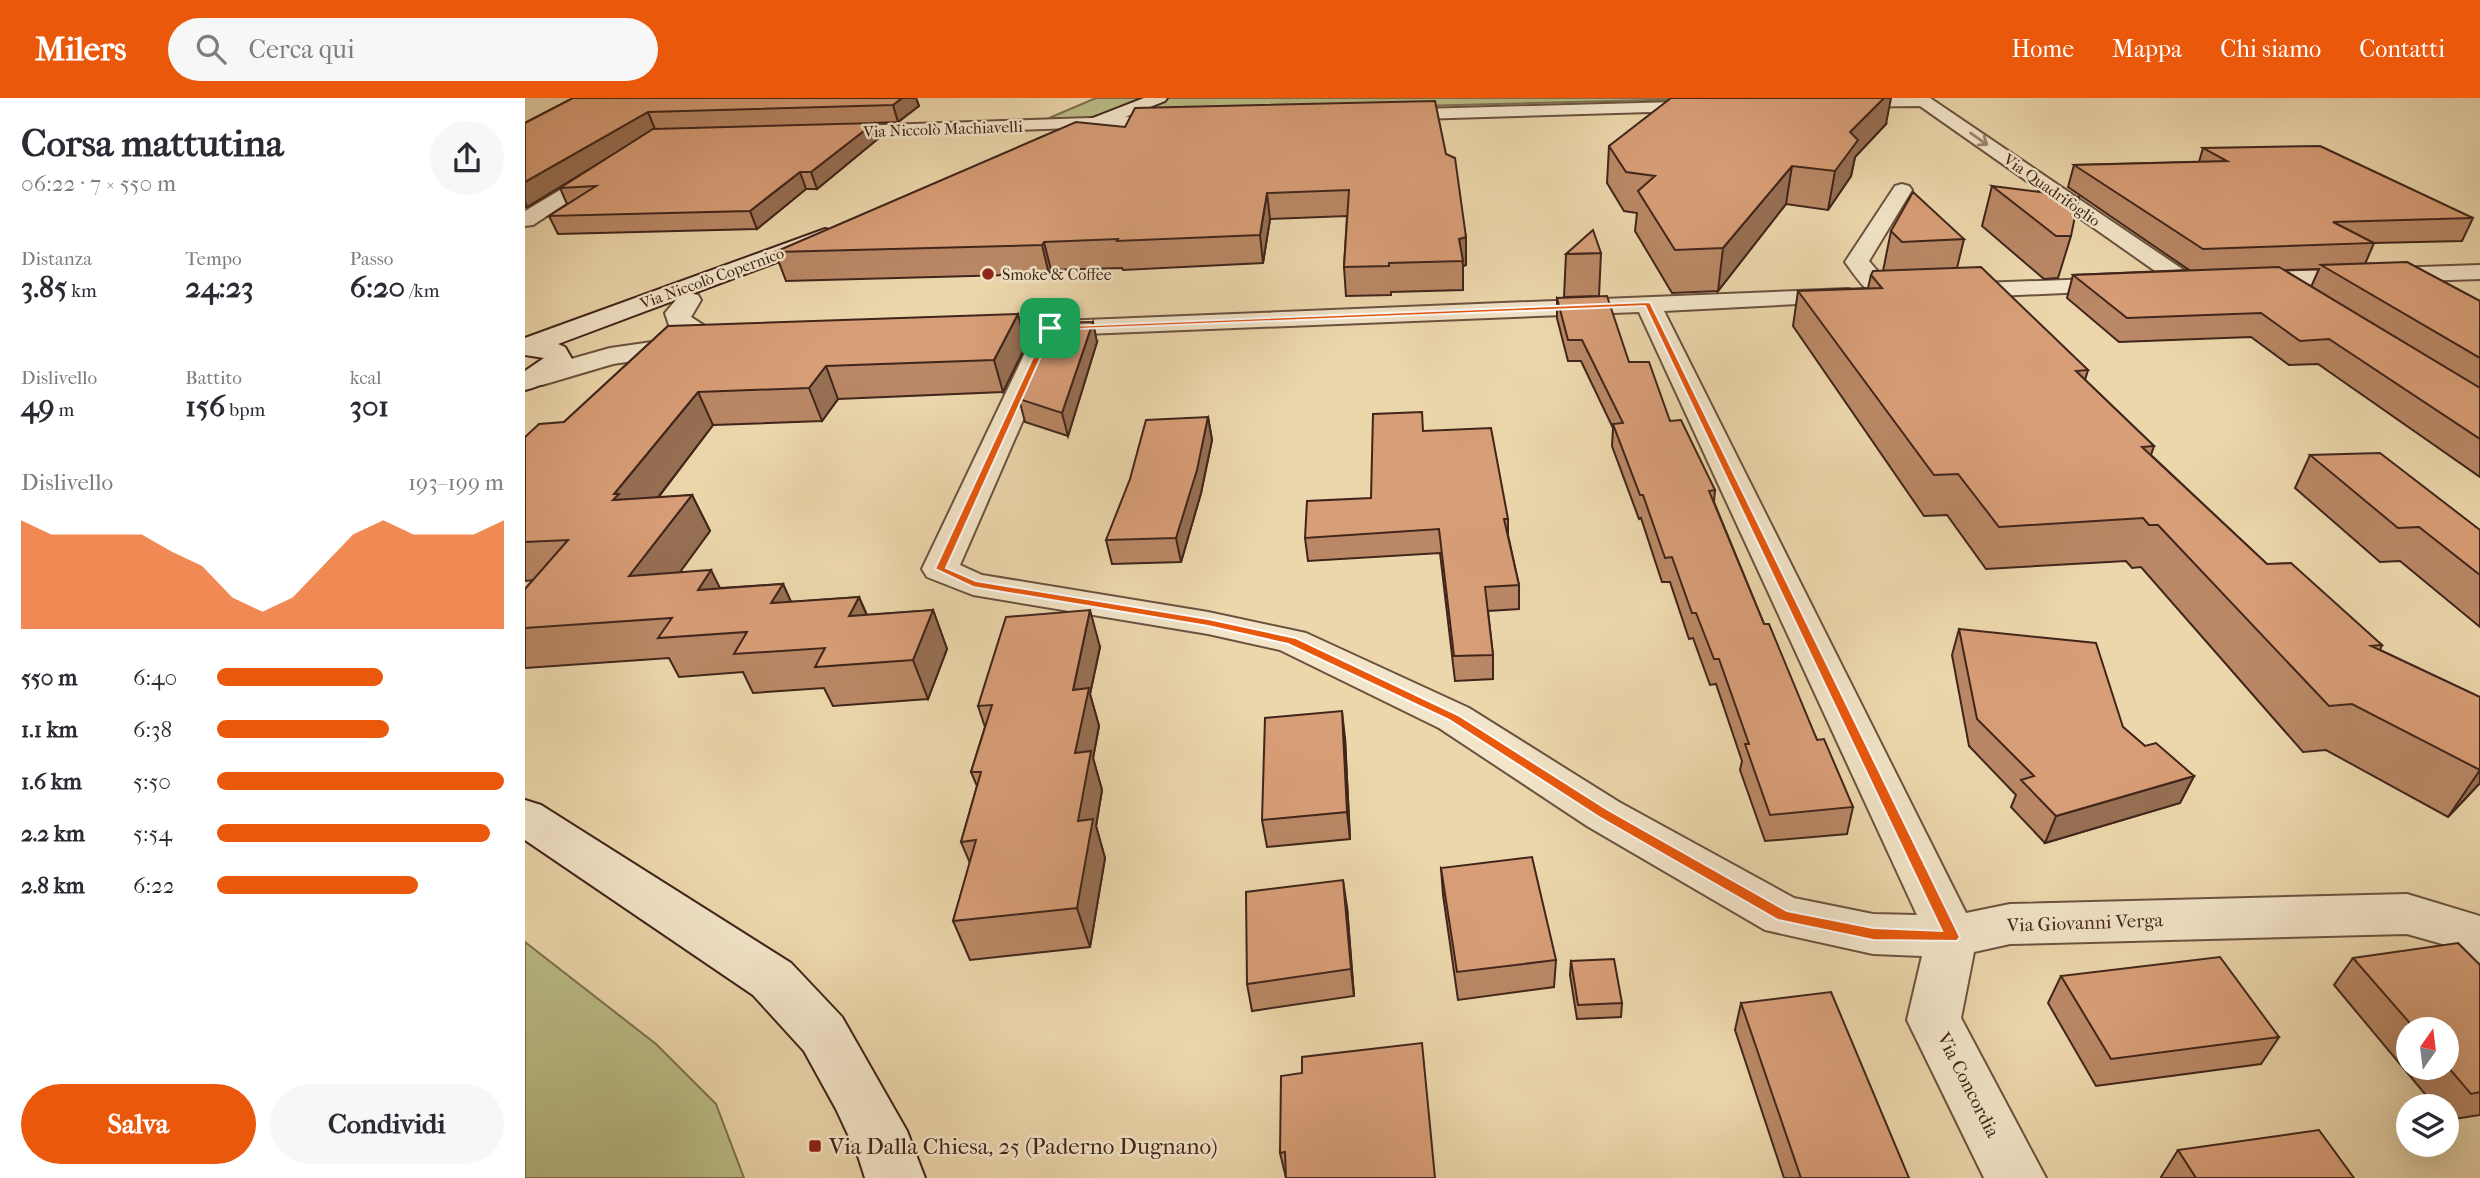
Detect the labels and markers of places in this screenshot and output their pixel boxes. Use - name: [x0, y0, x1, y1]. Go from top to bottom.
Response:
- place label: Smoke & Coffee: [1002, 265, 1112, 284]
- marker: Smoke & Coffee: [980, 266, 996, 282]
- pin: [1020, 298, 1080, 358]
- place label: Via Dalla Chiesa, 25 (Paderno Dugnano): [828, 1133, 1218, 1160]
- marker: Via Dalla Chiesa, 25 (Paderno Dugnano): [807, 1138, 823, 1154]

